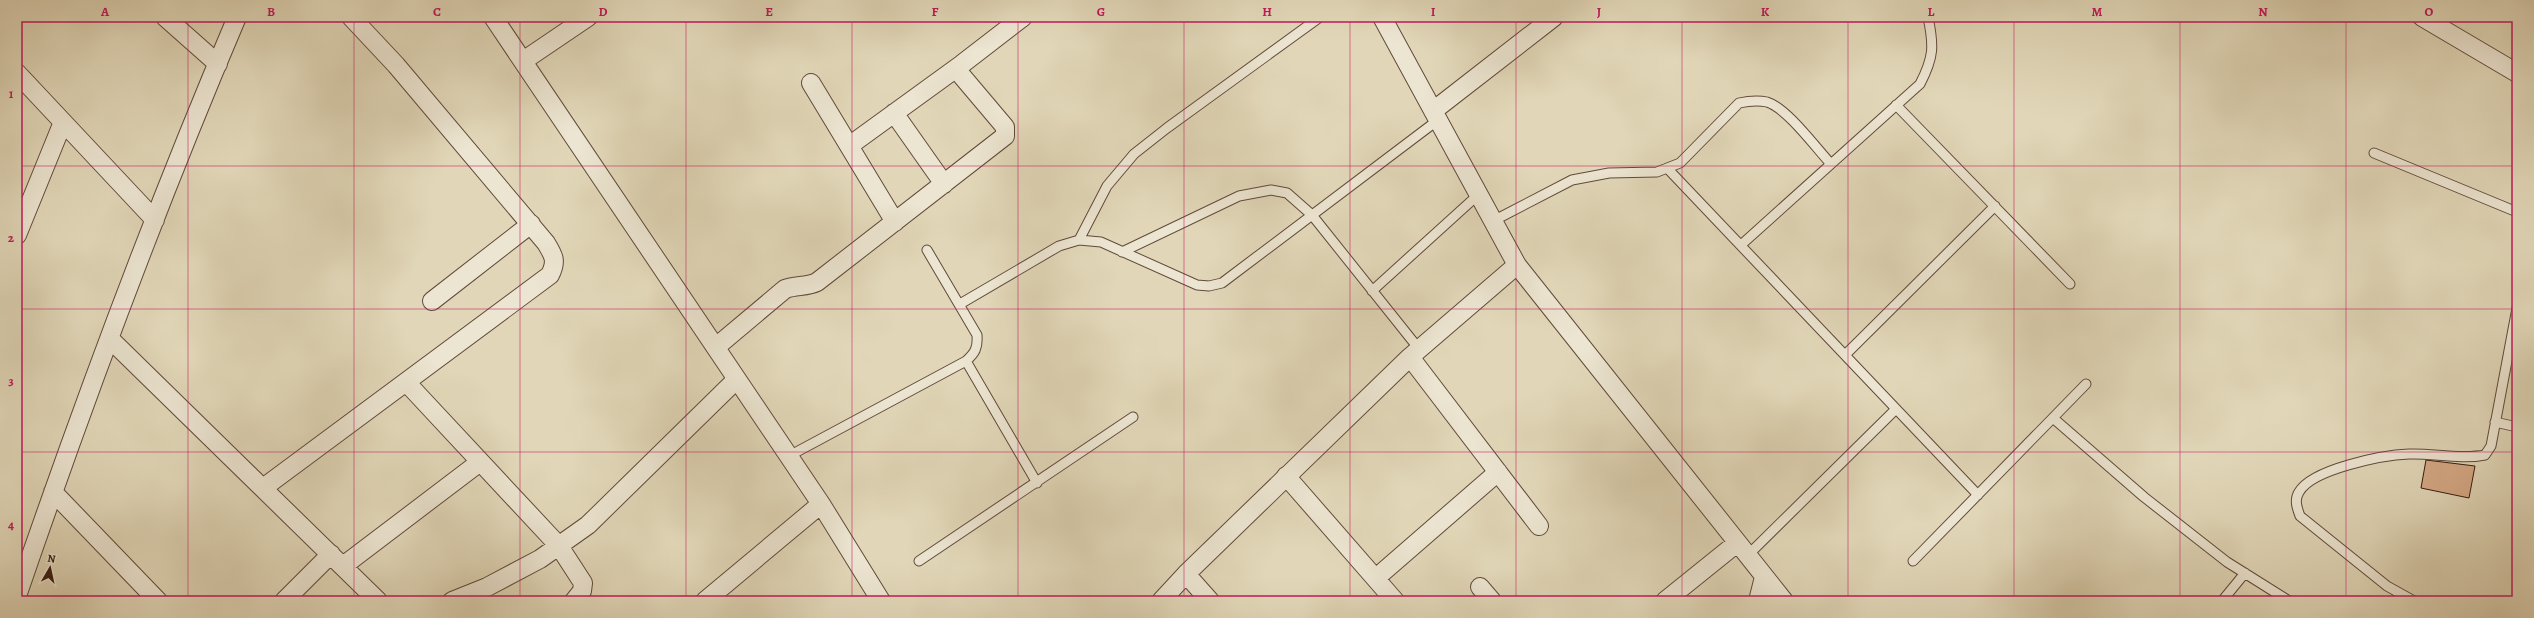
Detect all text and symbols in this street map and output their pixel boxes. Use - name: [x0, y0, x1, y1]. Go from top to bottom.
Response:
- text: A: [100, 3, 110, 20]
- text: B: [267, 3, 275, 20]
- text: C: [433, 3, 441, 20]
- text: D: [598, 3, 608, 20]
- text: E: [765, 3, 773, 20]
- text: F: [932, 3, 939, 20]
- text: G: [1097, 3, 1105, 20]
- text: H: [1262, 3, 1272, 20]
- text: I: [1431, 3, 1436, 20]
- text: J: [1597, 3, 1601, 20]
- text: K: [1761, 3, 1770, 20]
- text: L: [1928, 3, 1935, 20]
- text: M: [2092, 3, 2103, 20]
- text: N: [2258, 3, 2268, 20]
- text: O: [2425, 3, 2434, 20]
- text: 1: [9, 85, 14, 102]
- text: 2: [8, 229, 15, 246]
- text: 3: [8, 372, 14, 389]
- text: 4: [8, 516, 14, 533]
- north arrow: [30, 548, 70, 588]
- text: N: [46, 551, 57, 567]

